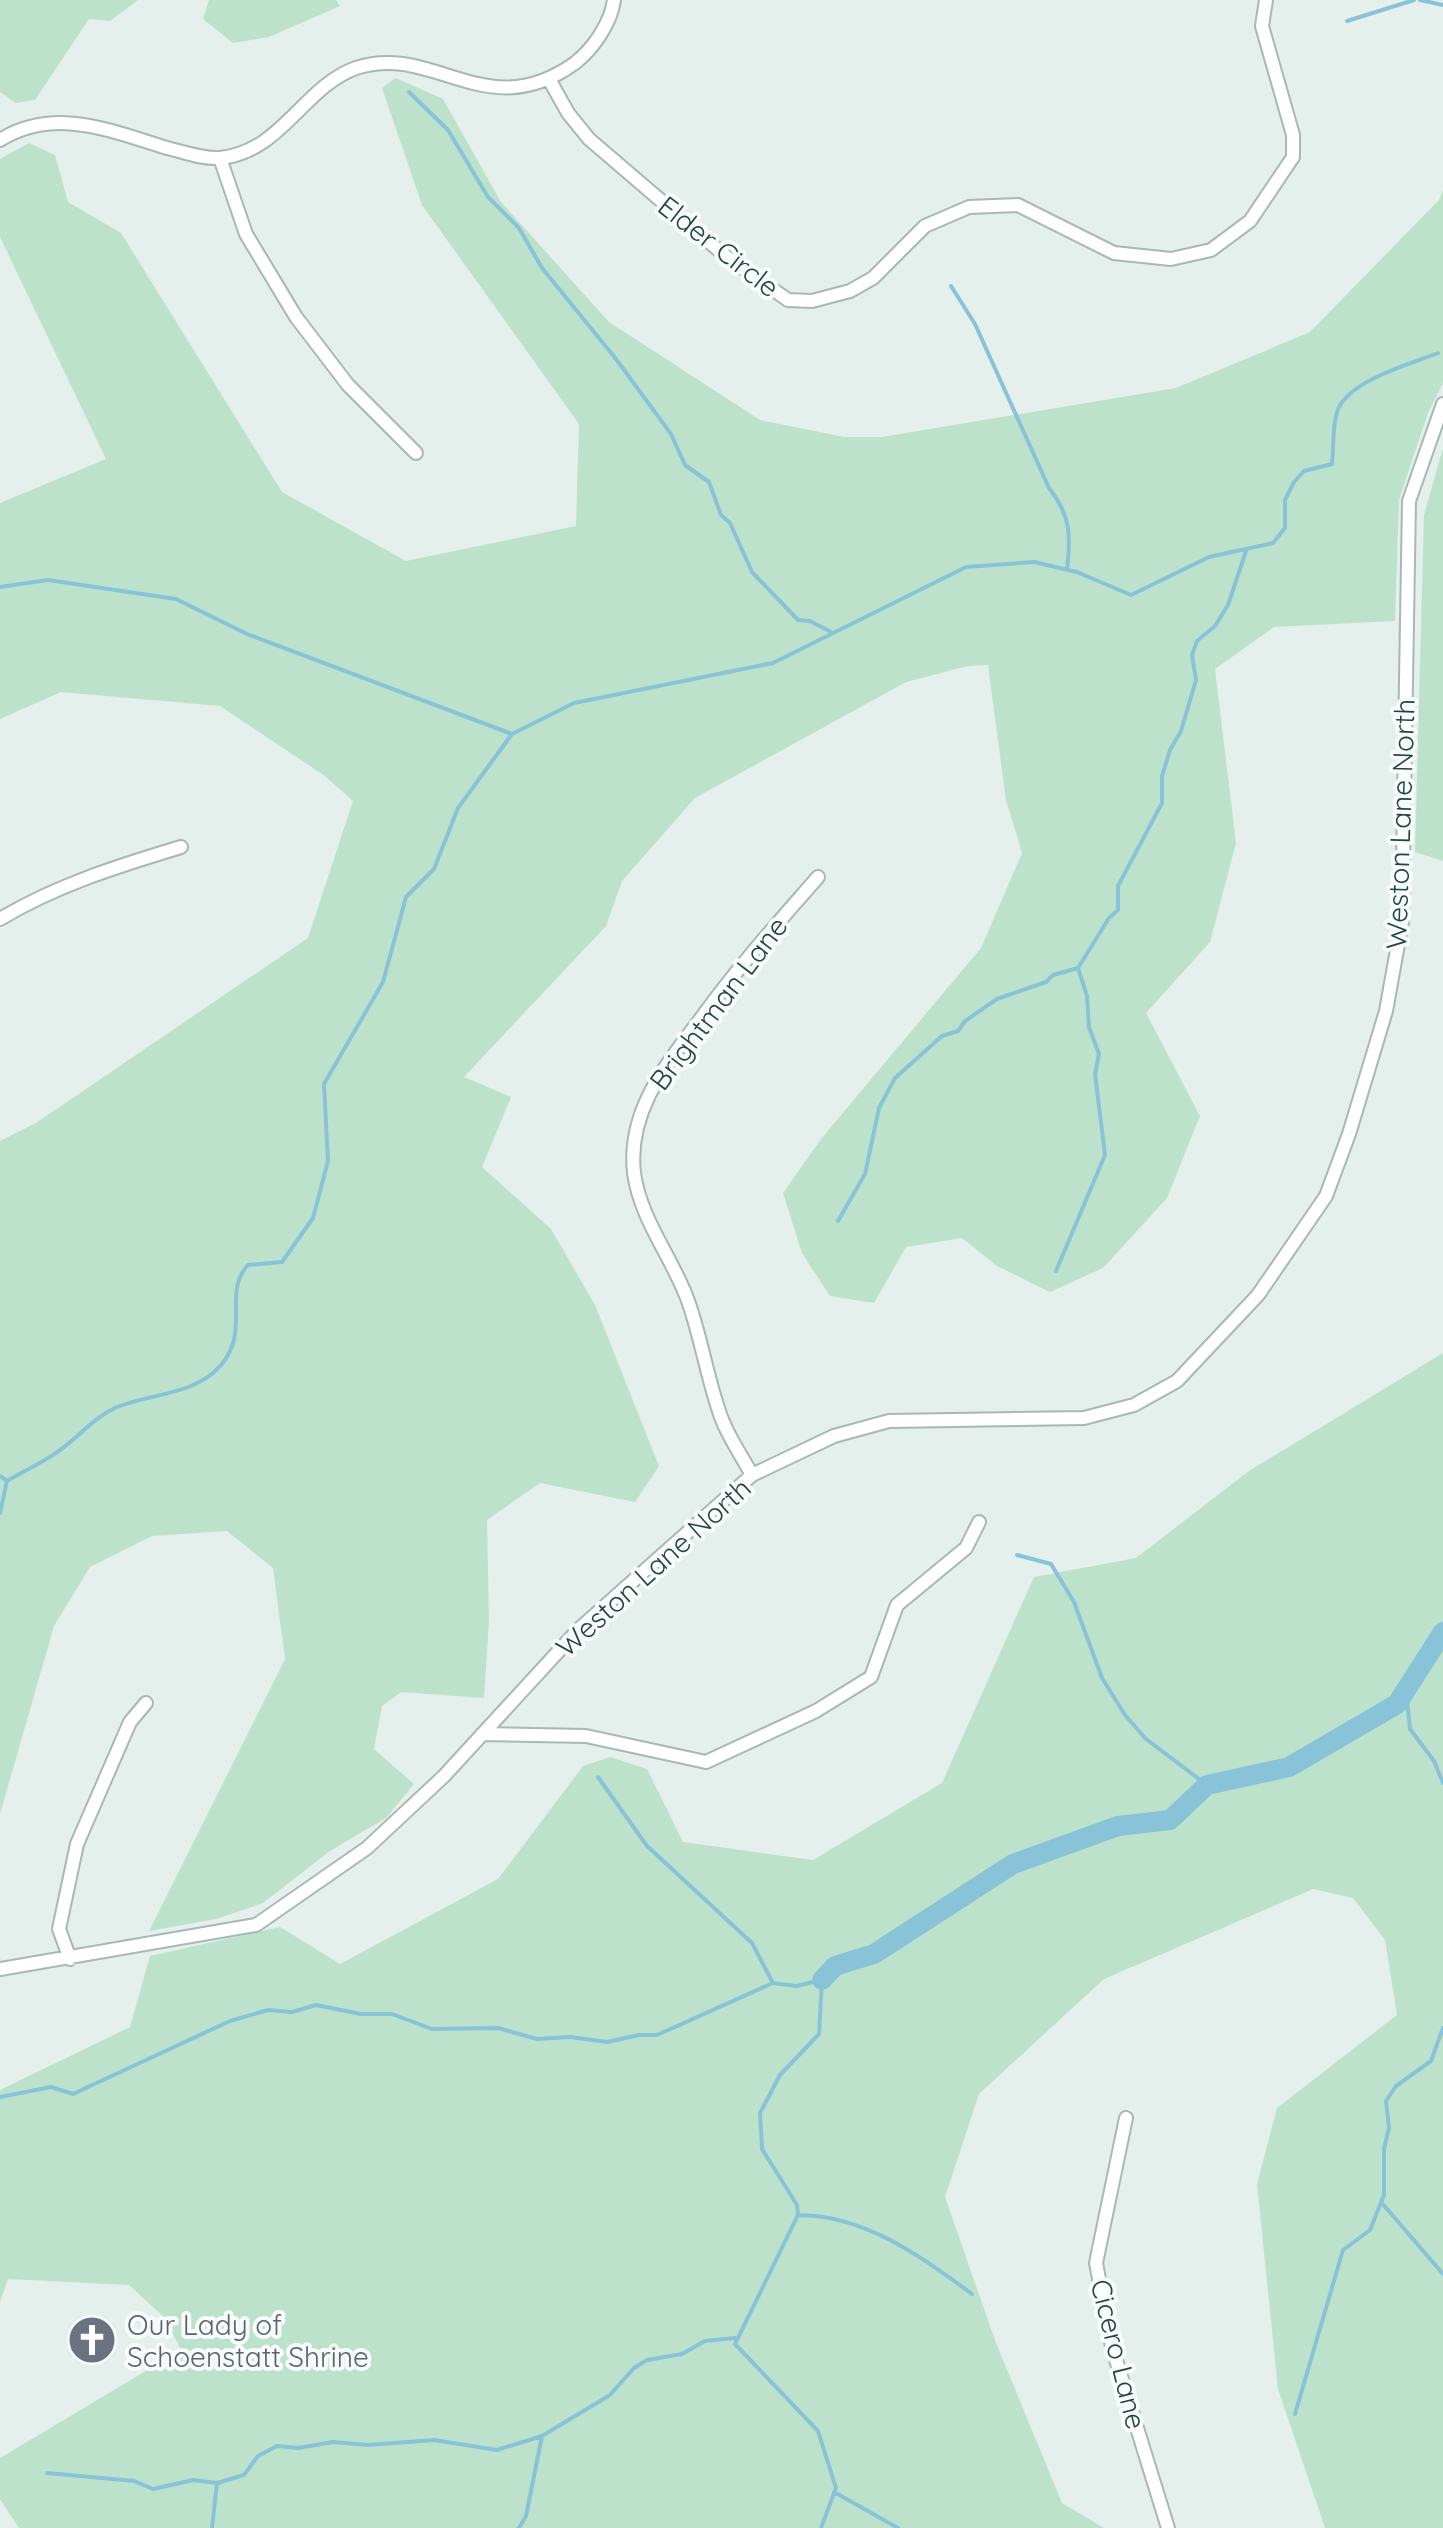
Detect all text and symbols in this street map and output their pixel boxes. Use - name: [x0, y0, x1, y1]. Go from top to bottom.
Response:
- street label: Elder Circle: [651, 188, 787, 304]
- street label: Weston Lane North: [1378, 698, 1422, 950]
- street label: Brightman Lane: [641, 909, 795, 1097]
- street label: Weston Lane North: [548, 1470, 758, 1664]
- street label: Cicero Lane: [1083, 2275, 1155, 2433]
- place label: Our Lady of Schoenstatt Shrine: [127, 2307, 369, 2374]
- church icon: Our Lady of Schoenstatt Shrine: [66, 2314, 118, 2366]

